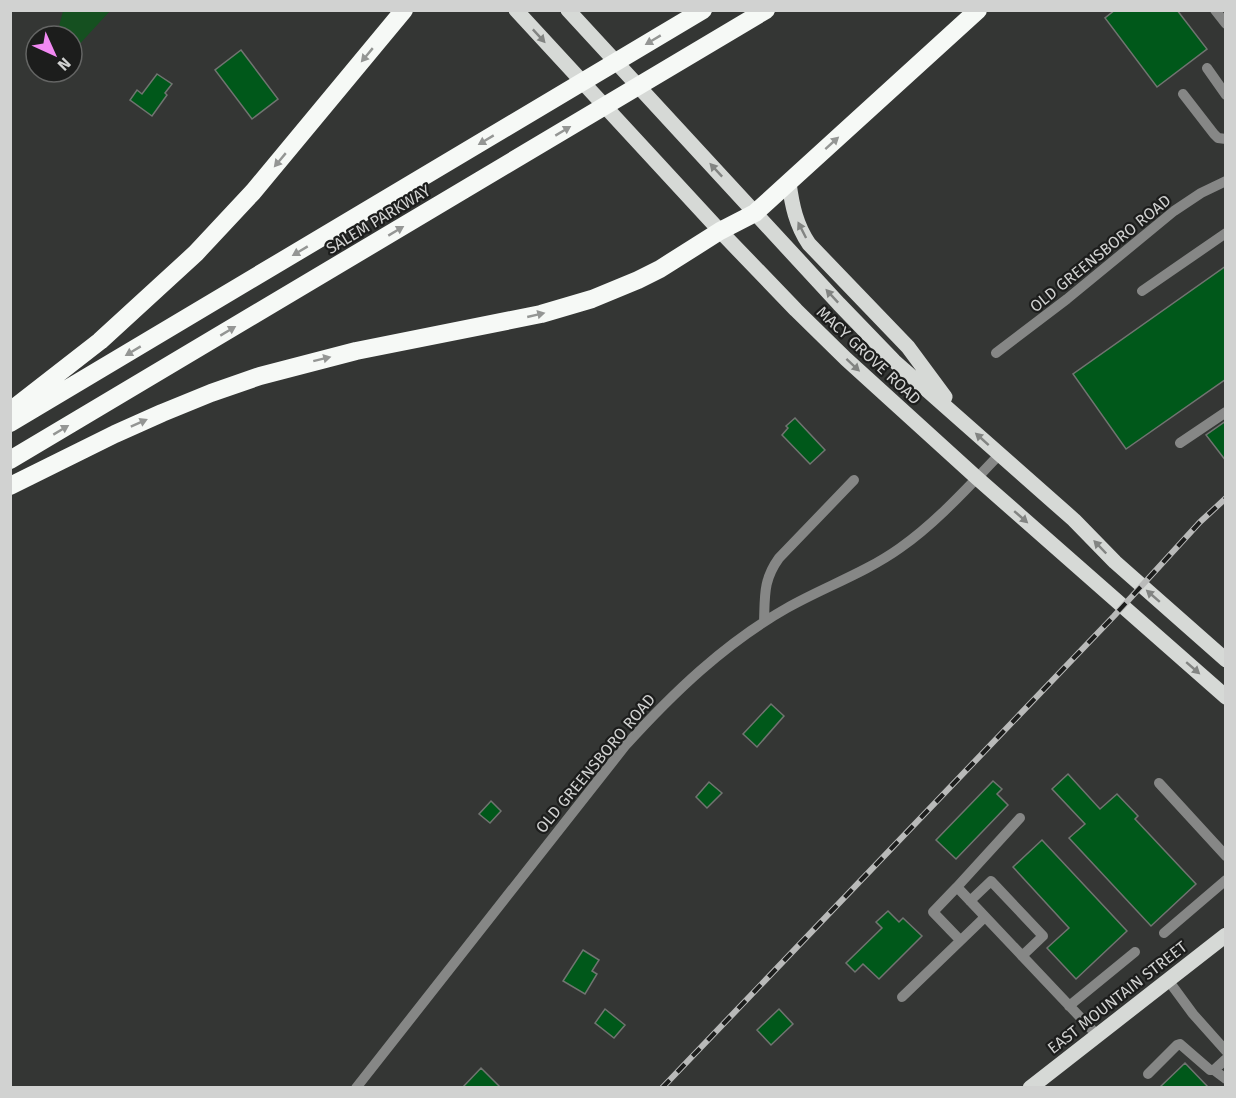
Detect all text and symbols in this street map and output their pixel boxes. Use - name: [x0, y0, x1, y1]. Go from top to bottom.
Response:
- north arrow: [24, 24, 84, 84]
- one-way arrow: [532, 28, 546, 43]
- one-way arrow: [645, 35, 661, 46]
- one-way arrow: [361, 47, 374, 62]
- text: N: [54, 54, 75, 75]
- one-way arrow: [555, 126, 572, 136]
- one-way arrow: [478, 135, 494, 146]
- one-way arrow: [824, 137, 839, 150]
- one-way arrow: [273, 152, 286, 168]
- one-way arrow: [709, 164, 723, 178]
- street label: SALEM PARKWAY: [323, 181, 434, 258]
- street label: OLD GREENSBORO ROAD: [1026, 191, 1175, 316]
- one-way arrow: [797, 222, 806, 239]
- one-way arrow: [388, 226, 405, 236]
- one-way arrow: [292, 245, 308, 256]
- one-way arrow: [825, 289, 839, 304]
- street label: MACY GROVE ROAD: [813, 302, 925, 408]
- one-way arrow: [527, 310, 546, 319]
- one-way arrow: [220, 325, 236, 336]
- one-way arrow: [124, 345, 141, 355]
- one-way arrow: [313, 353, 332, 363]
- one-way arrow: [846, 358, 860, 372]
- one-way arrow: [130, 419, 147, 428]
- one-way arrow: [53, 425, 69, 436]
- one-way arrow: [975, 433, 990, 446]
- one-way arrow: [1013, 510, 1028, 523]
- one-way arrow: [1093, 540, 1107, 555]
- one-way arrow: [1146, 590, 1161, 603]
- one-way arrow: [1185, 661, 1200, 674]
- street label: OLD GREENSBORO ROAD: [532, 690, 659, 837]
- street label: EAST MOUNTAIN STREET: [1044, 937, 1191, 1058]

